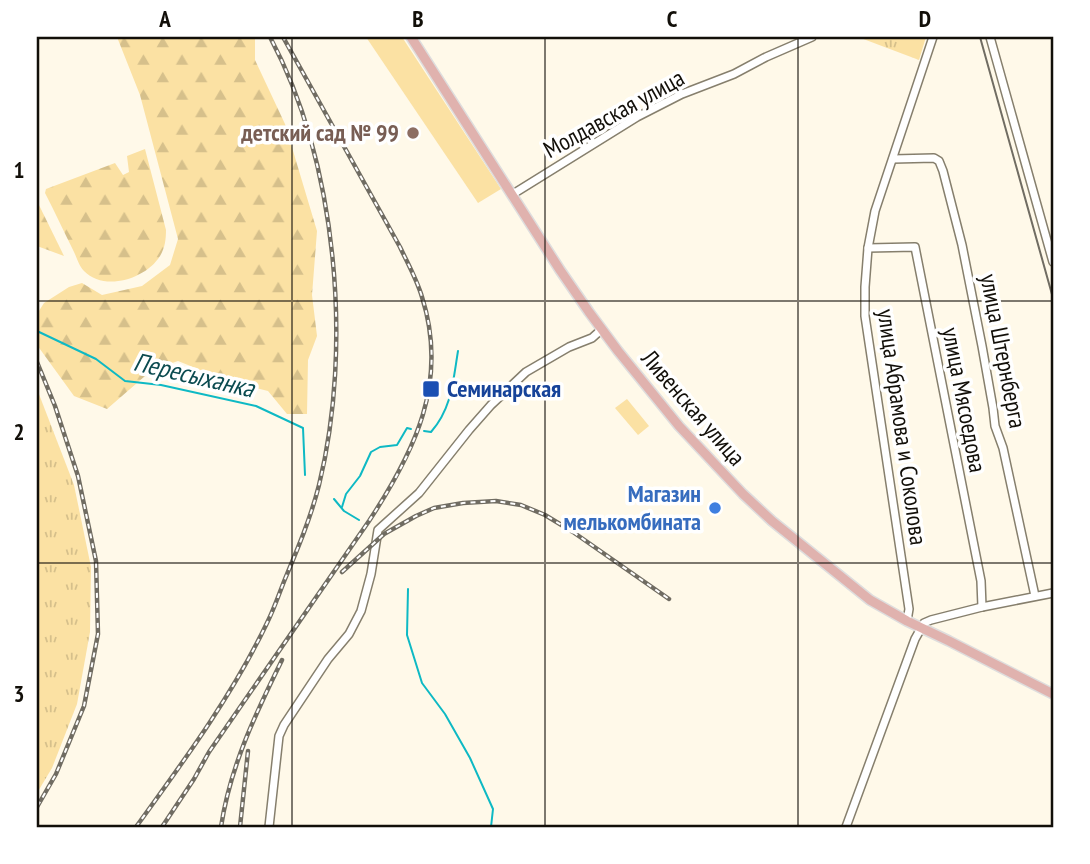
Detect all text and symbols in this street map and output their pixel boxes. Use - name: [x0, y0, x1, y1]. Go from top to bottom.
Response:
- text: A: [158, 4, 171, 33]
- text: B: [412, 4, 424, 33]
- text: C: [667, 4, 678, 33]
- text: D: [919, 4, 931, 33]
- street label: Молдавская улица: [538, 62, 690, 165]
- place label: детский сад № 99: [240, 117, 399, 148]
- marker: детский сад № 99: [405, 125, 421, 141]
- text: 1: [14, 155, 25, 184]
- street label: улица Штернберга: [973, 271, 1034, 431]
- street label: улица Абрамова и Соколова: [871, 307, 934, 547]
- street label: улица Мясоедова: [935, 325, 994, 475]
- street label: Ливенская улица: [634, 343, 752, 472]
- water label: Пересыханка: [131, 345, 259, 405]
- place label: Семинарская: [447, 373, 561, 404]
- marker: Семинарская: [421, 379, 441, 399]
- text: 2: [14, 417, 25, 446]
- place label: Магазин мелькомбината: [564, 478, 701, 537]
- marker: Магазин мелькомбината: [707, 500, 723, 516]
- text: 3: [14, 679, 25, 708]

